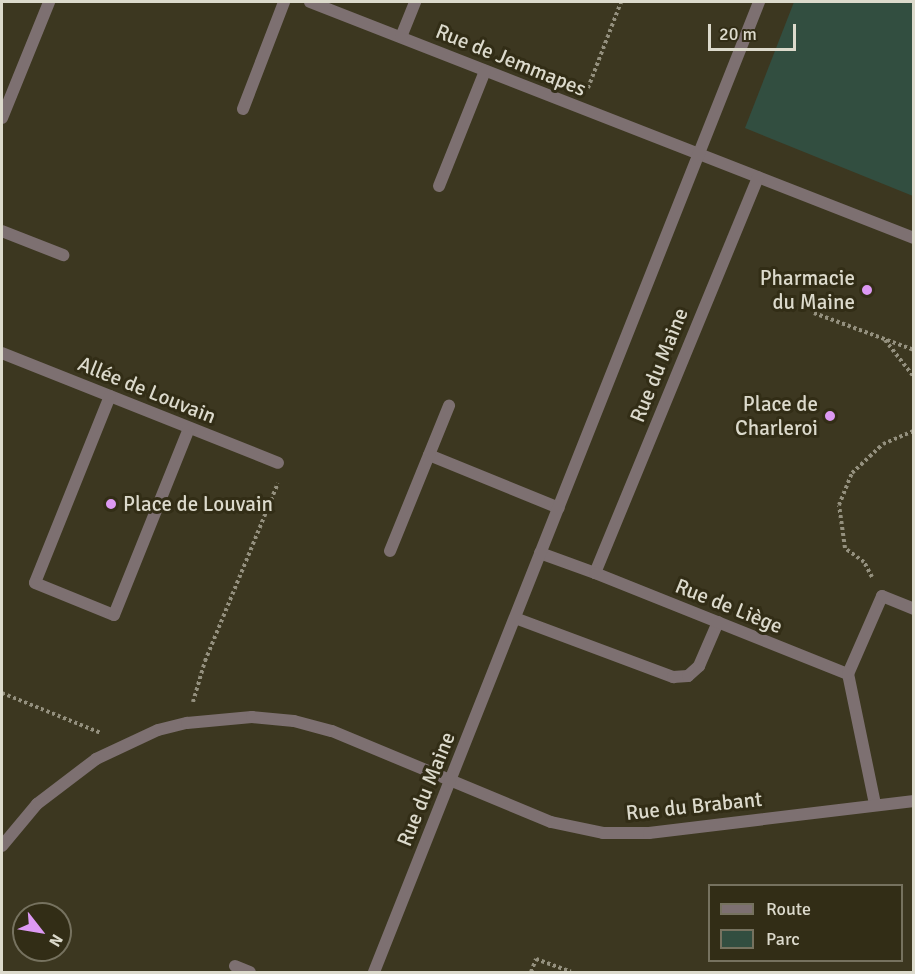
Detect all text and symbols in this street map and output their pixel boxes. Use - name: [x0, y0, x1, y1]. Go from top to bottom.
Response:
- scale bar: [711, 12, 800, 50]
- street label: Rue de Jemmapes: [432, 18, 590, 102]
- text: 20 m: [719, 23, 757, 45]
- place label: Pharmacie du Maine: [760, 265, 855, 315]
- marker: Pharmacie du Maine: [860, 283, 874, 297]
- street label: Rue du Maine: [625, 304, 693, 426]
- street label: Allée de Louvain: [74, 351, 220, 429]
- place label: Place de Charleroi: [735, 391, 818, 441]
- marker: Place de Charleroi: [823, 409, 837, 423]
- place label: Place de Louvain: [123, 491, 273, 517]
- marker: Place de Louvain: [104, 497, 118, 511]
- street label: Rue de Liège: [672, 573, 786, 639]
- street label: Rue du Maine: [392, 728, 460, 850]
- street label: Rue du Brabant: [625, 786, 763, 826]
- legend: [708, 884, 903, 962]
- text: Route: [766, 898, 811, 920]
- north arrow: [12, 902, 72, 962]
- text: Parc: [766, 928, 800, 950]
- text: N: [44, 930, 67, 950]

